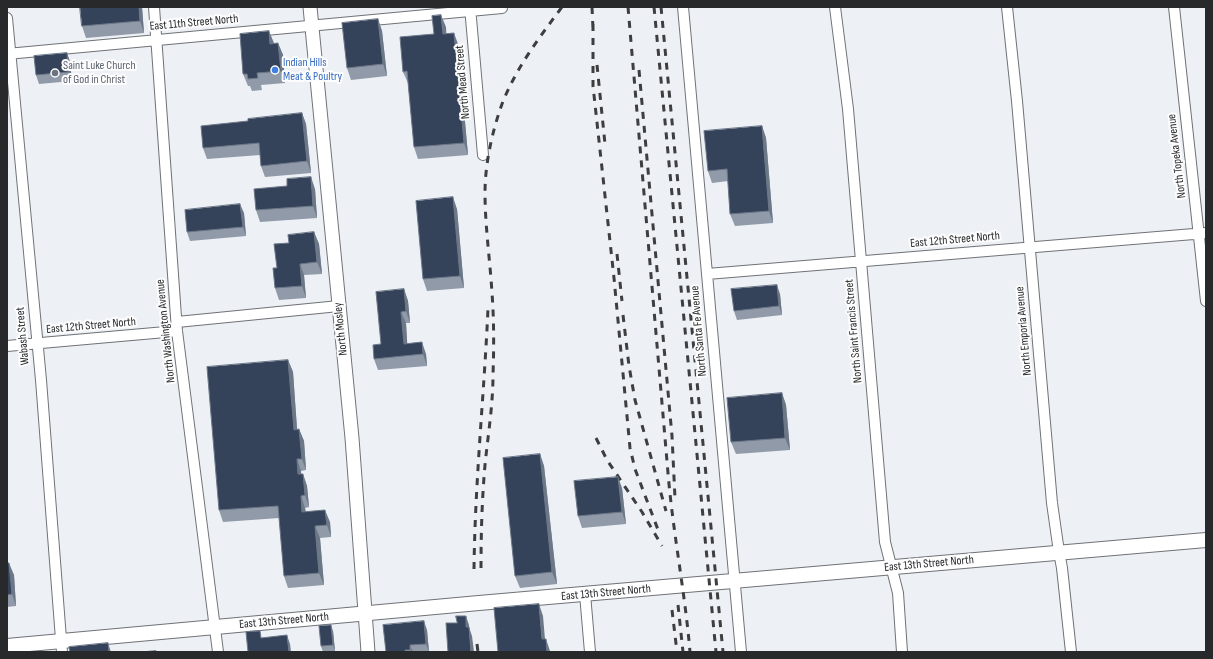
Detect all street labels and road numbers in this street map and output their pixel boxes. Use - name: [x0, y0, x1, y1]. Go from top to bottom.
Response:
- street label: East 11th Street North: [149, 12, 239, 34]
- street label: North Mead Street: [453, 44, 473, 120]
- street label: North Topeka Avenue: [1165, 113, 1189, 199]
- street label: East 12th Street North: [910, 229, 1000, 251]
- street label: North Saint Francis Street: [842, 278, 866, 384]
- street label: North Washington Avenue: [153, 279, 179, 383]
- street label: North Santa Fe Avenue: [688, 285, 710, 377]
- street label: North Emporia Avenue: [1013, 286, 1035, 376]
- street label: North Mosley: [331, 302, 351, 356]
- street label: Wabash Street: [13, 306, 33, 366]
- street label: East 12th Street North: [46, 315, 136, 337]
- street label: East 13th Street North: [884, 553, 974, 575]
- street label: East 13th Street North: [561, 582, 651, 604]
- street label: East 13th Street North: [239, 610, 329, 632]

